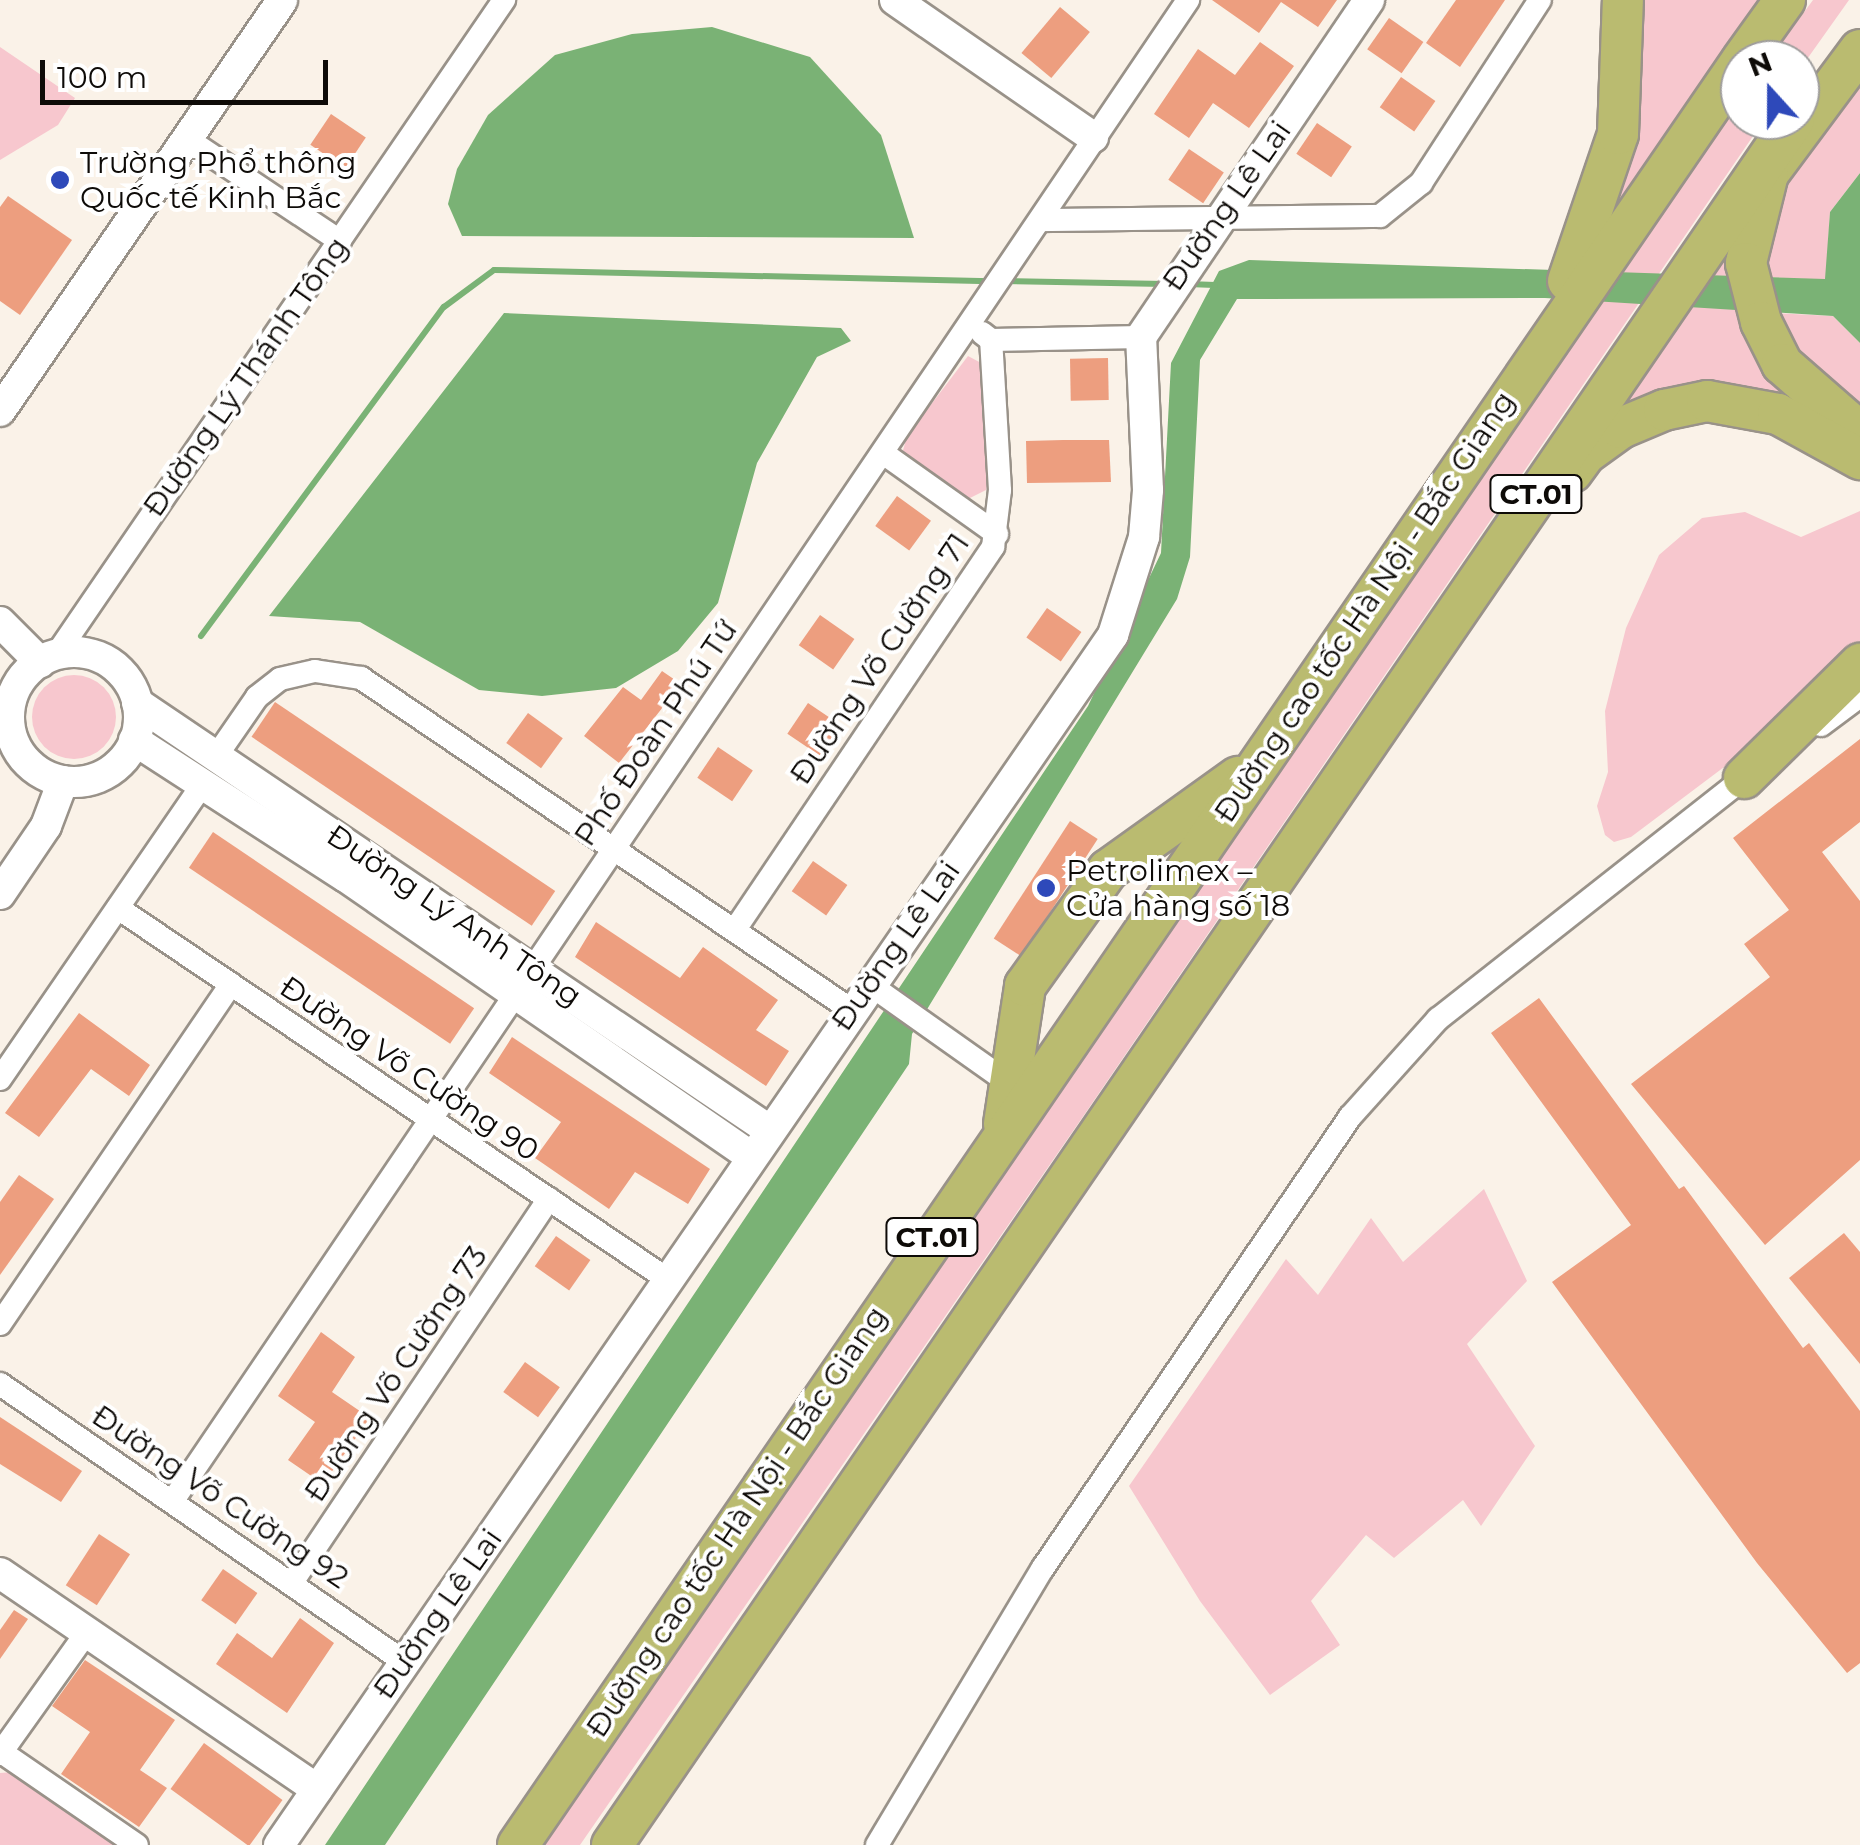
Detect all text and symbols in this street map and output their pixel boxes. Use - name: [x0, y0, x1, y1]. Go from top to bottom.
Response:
- scale bar: [45, 40, 332, 102]
- north arrow: [1720, 40, 1820, 140]
- text: N: [1743, 44, 1777, 84]
- text: 100 m: [57, 59, 147, 96]
- street label: Đường Lê Lai: [1155, 114, 1299, 298]
- place label: Trường Phổ thông Quốc tế Kinh Bắc: [80, 145, 357, 216]
- marker: Trường Phổ thông Quốc tế Kinh Bắc: [49, 169, 71, 191]
- street label: Đường Lý Thánh Tông: [136, 230, 356, 524]
- street label: Đường cao tốc Hà Nội - Bắc Giang: [1207, 385, 1523, 829]
- road number: CT.01: [1488, 471, 1584, 517]
- street label: Đường Võ Cường 71: [783, 527, 977, 791]
- street label: Phố Đoàn Phú Tứ: [567, 613, 745, 853]
- street label: Đường Lý Anh Tông: [320, 817, 588, 1015]
- place label: Petrolimex – Cửa hàng số 18: [1066, 853, 1290, 924]
- street label: Đường Lê Lai: [824, 854, 968, 1038]
- marker: Petrolimex – Cửa hàng số 18: [1035, 877, 1057, 899]
- street label: Đường Võ Cường 90: [273, 969, 545, 1169]
- road number: CT.01: [884, 1214, 980, 1260]
- street label: Đường Võ Cường 73: [297, 1239, 495, 1509]
- street label: Đường cao tốc Hà Nội - Bắc Giang: [579, 1300, 895, 1744]
- street label: Đường Võ Cường 92: [85, 1398, 355, 1596]
- street label: Đường Lê Lai: [366, 1522, 510, 1706]

